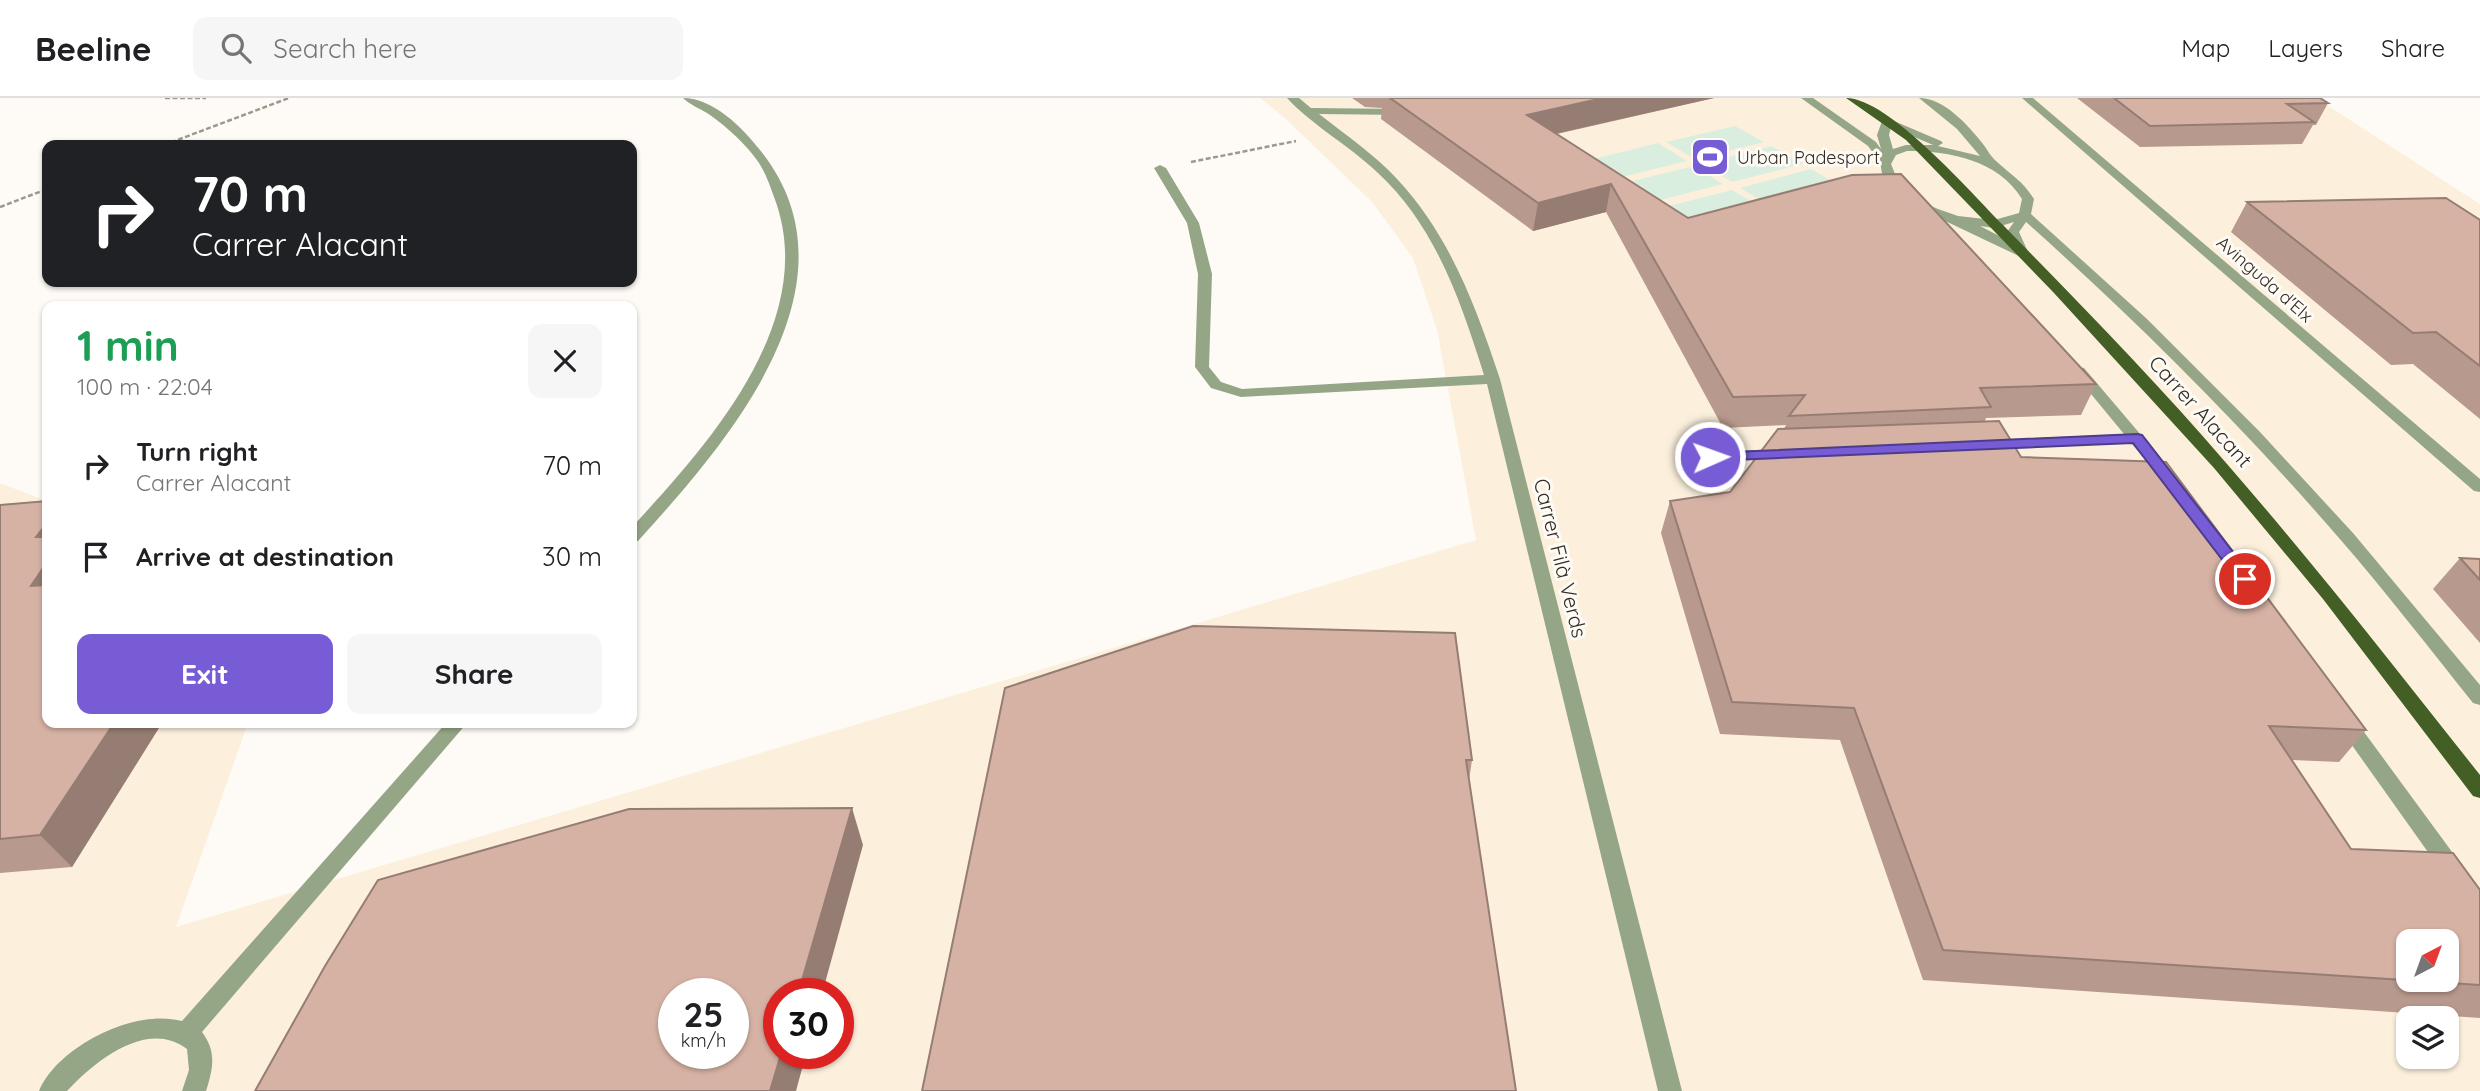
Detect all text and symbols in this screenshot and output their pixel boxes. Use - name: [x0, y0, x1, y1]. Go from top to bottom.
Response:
- search box: [193, 17, 683, 80]
- text: Beeline: [35, 28, 151, 69]
- icon: search: [217, 29, 255, 67]
- text: Search here: [273, 32, 417, 65]
- text: Map: [2181, 33, 2230, 63]
- text: Layers: [2268, 33, 2343, 63]
- text: Share: [2381, 33, 2445, 63]
- sports icon: Urban Padesport: [1689, 136, 1731, 178]
- place label: Urban Padesport: [1737, 146, 1880, 169]
- text: 70 m: [192, 163, 308, 224]
- icon: right: [77, 168, 168, 259]
- text: Carrer Alacant: [192, 224, 408, 264]
- street label: Avinguda d'Elx: [2212, 231, 2318, 327]
- text: 1 min: [77, 319, 179, 372]
- button: close: [528, 324, 602, 398]
- street label: Carrer Alacant: [2144, 350, 2258, 472]
- text: 100 m · 22:04: [77, 372, 213, 401]
- position arrow: [1673, 420, 1747, 494]
- text: Turn right: [136, 435, 258, 468]
- icon: right: [77, 447, 115, 485]
- text: 70 m: [542, 449, 602, 482]
- text: Carrer Alacant: [136, 468, 291, 497]
- street label: Carrer Filà Verds: [1529, 476, 1593, 640]
- icon: arrive: [77, 538, 115, 576]
- text: Arrive at destination: [136, 540, 394, 573]
- text: 30 m: [542, 540, 602, 573]
- pin: [2215, 549, 2275, 609]
- icon: arrive: [2226, 560, 2264, 598]
- button: Exit: [77, 634, 333, 714]
- button: Share: [347, 634, 602, 714]
- north arrow: [2396, 929, 2459, 992]
- map controls: [2396, 929, 2459, 1069]
- speed limit sign: 30: [763, 978, 854, 1069]
- text: 25: [683, 992, 724, 1036]
- button: layers: [2396, 1006, 2459, 1069]
- text: km/h: [681, 1029, 726, 1052]

